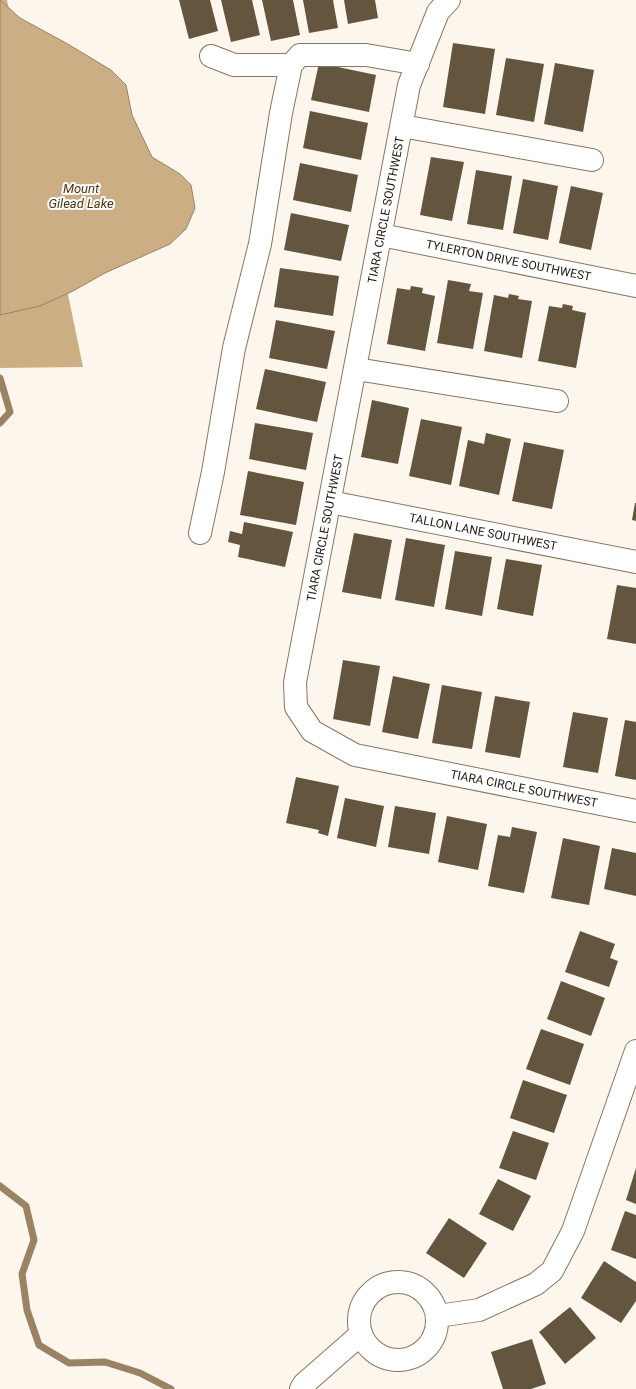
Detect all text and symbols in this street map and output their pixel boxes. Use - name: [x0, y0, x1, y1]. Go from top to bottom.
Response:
- street label: TIARA CIRCLE SOUTHWEST: [365, 135, 407, 285]
- water label: Mount Gilead Lake: [48, 181, 114, 211]
- street label: TYLERTON DRIVE SOUTHWEST: [425, 237, 592, 284]
- street label: TIARA CIRCLE SOUTHWEST: [304, 453, 346, 603]
- street label: TALLON LANE SOUTHWEST: [408, 511, 558, 553]
- street label: TIARA CIRCLE SOUTHWEST: [449, 767, 599, 810]

